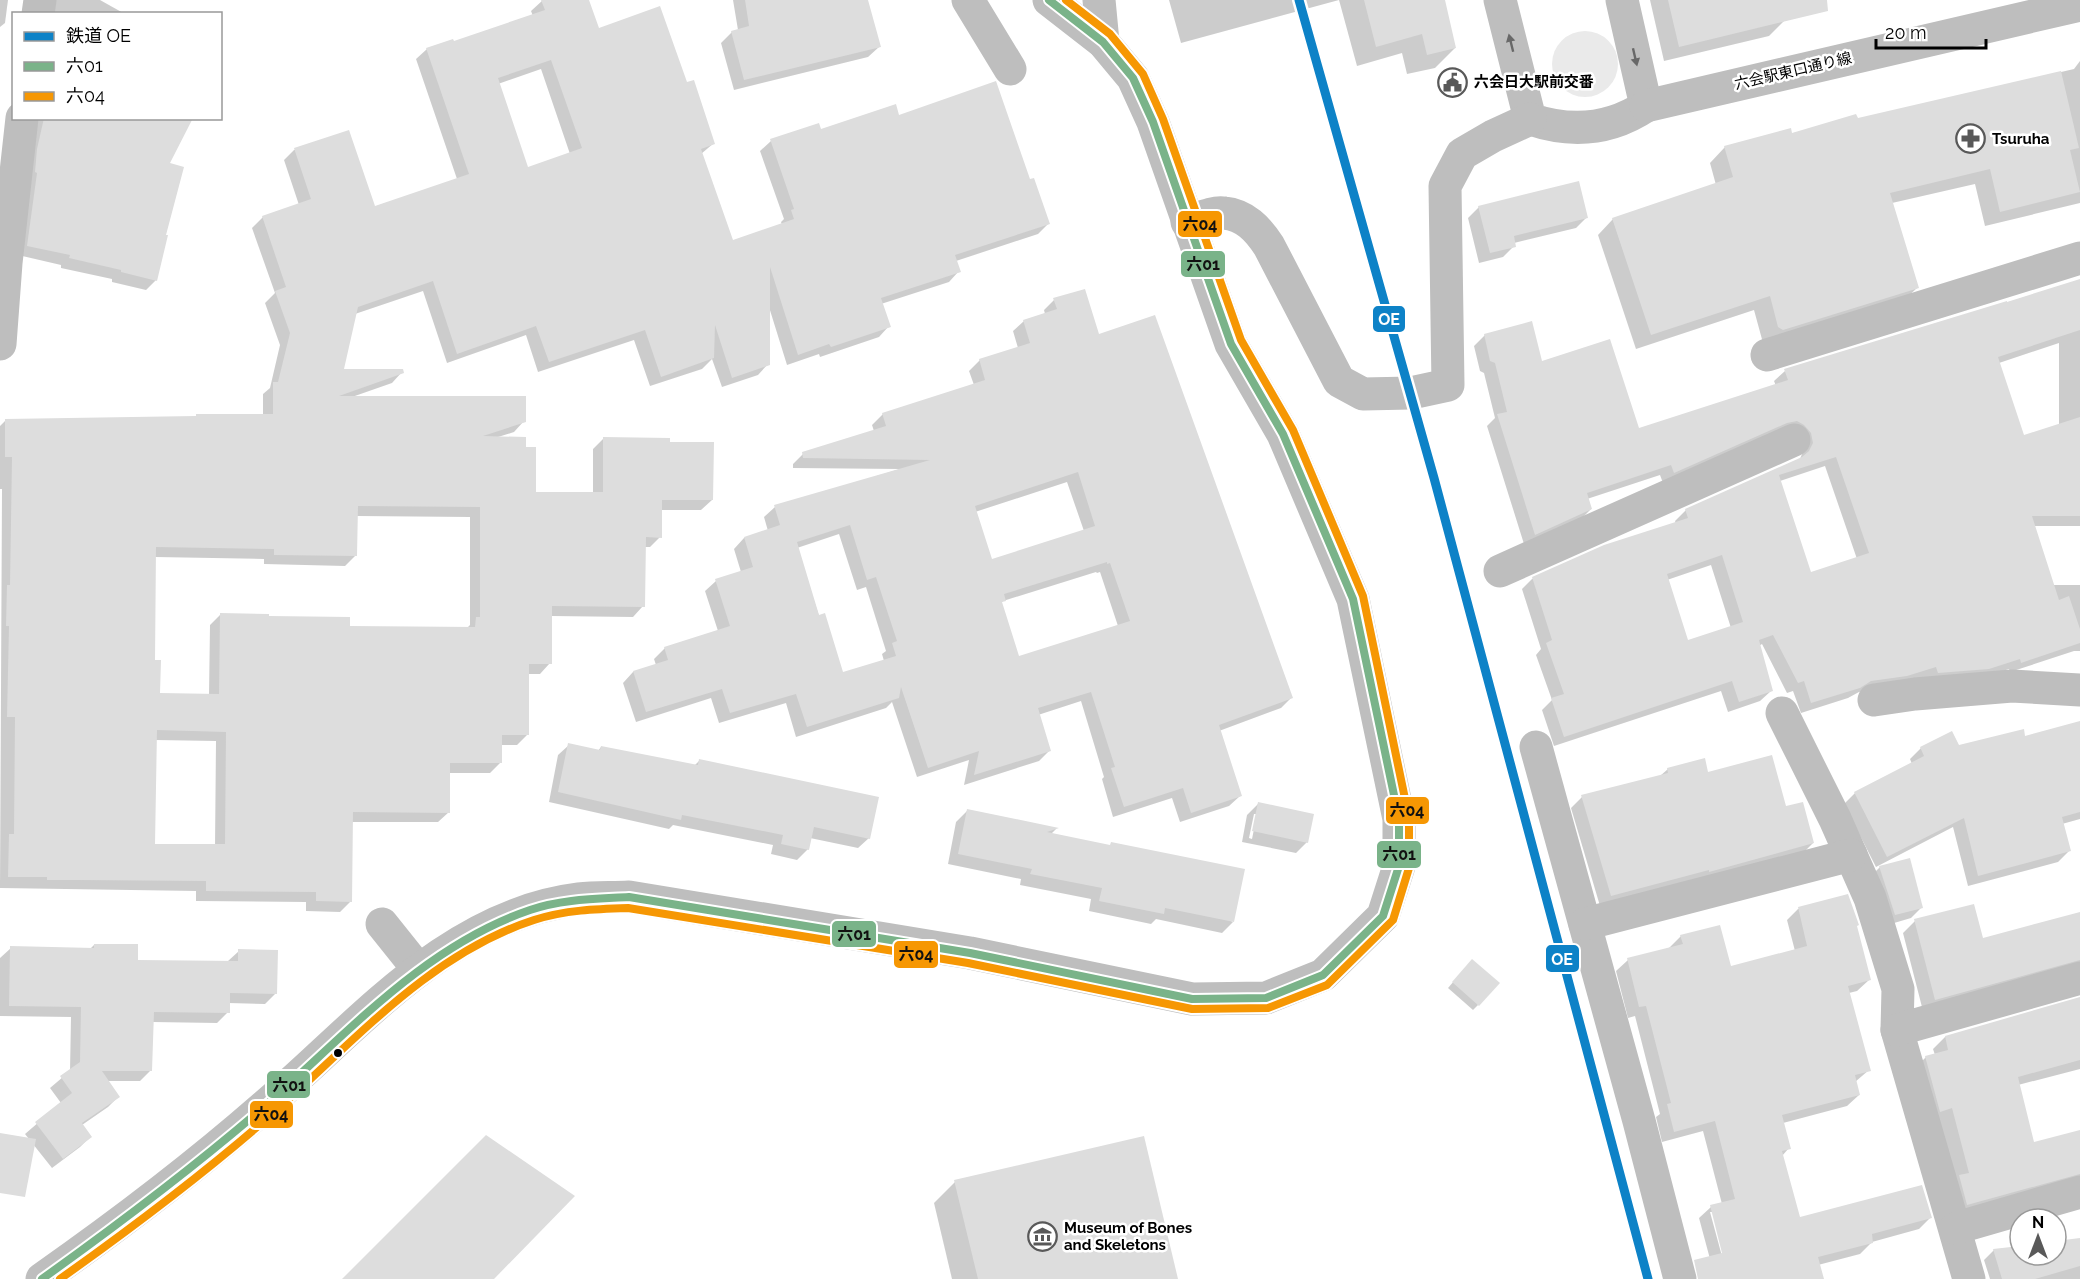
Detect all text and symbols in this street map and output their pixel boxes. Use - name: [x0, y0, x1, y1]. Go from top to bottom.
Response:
- legend: [12, 12, 222, 120]
- scale bar: [1876, 12, 1986, 50]
- text: 20 m: [1885, 22, 1927, 43]
- text: 鉄道 OE: [66, 25, 131, 46]
- one-way arrow: [1506, 33, 1516, 52]
- one-way arrow: [1631, 48, 1640, 67]
- street label: 六会駅東口通り線: [1733, 49, 1853, 93]
- text: 六01: [66, 55, 103, 76]
- public building icon: 六会日大駅前交番: [1437, 66, 1469, 98]
- place label: 六会日大駅前交番: [1474, 73, 1594, 91]
- text: 六04: [66, 85, 105, 106]
- pharmacy icon: Tsuruha: [1955, 123, 1987, 155]
- place label: Tsuruha: [1992, 130, 2050, 148]
- line badge: 六04: [1177, 210, 1223, 238]
- text: 六04: [1183, 215, 1217, 234]
- line badge: 六01: [1180, 250, 1226, 278]
- text: 六01: [1186, 255, 1220, 274]
- line badge: OE: [1372, 305, 1406, 333]
- text: OE: [1378, 310, 1400, 329]
- line badge: 六04: [1385, 796, 1430, 825]
- text: 六04: [1390, 801, 1424, 820]
- line badge: 六01: [1376, 840, 1422, 869]
- text: 六01: [1382, 845, 1416, 864]
- line badge: 六01: [831, 920, 877, 948]
- text: 六01: [837, 925, 871, 944]
- line badge: 六04: [893, 940, 939, 969]
- line badge: OE: [1545, 944, 1580, 973]
- text: 六04: [899, 945, 933, 964]
- text: OE: [1551, 950, 1573, 969]
- unlabelled marker: [332, 1047, 344, 1059]
- line badge: 六01: [266, 1070, 311, 1099]
- text: 六01: [272, 1076, 306, 1095]
- line badge: 六04: [249, 1100, 294, 1129]
- text: 六04: [254, 1105, 288, 1124]
- north arrow: [2008, 1207, 2068, 1267]
- text: N: [2032, 1213, 2044, 1232]
- place label: Museum of Bones and Skeletons: [1064, 1219, 1192, 1254]
- museum icon: Museum of Bones and Skeletons: [1027, 1221, 1059, 1253]

